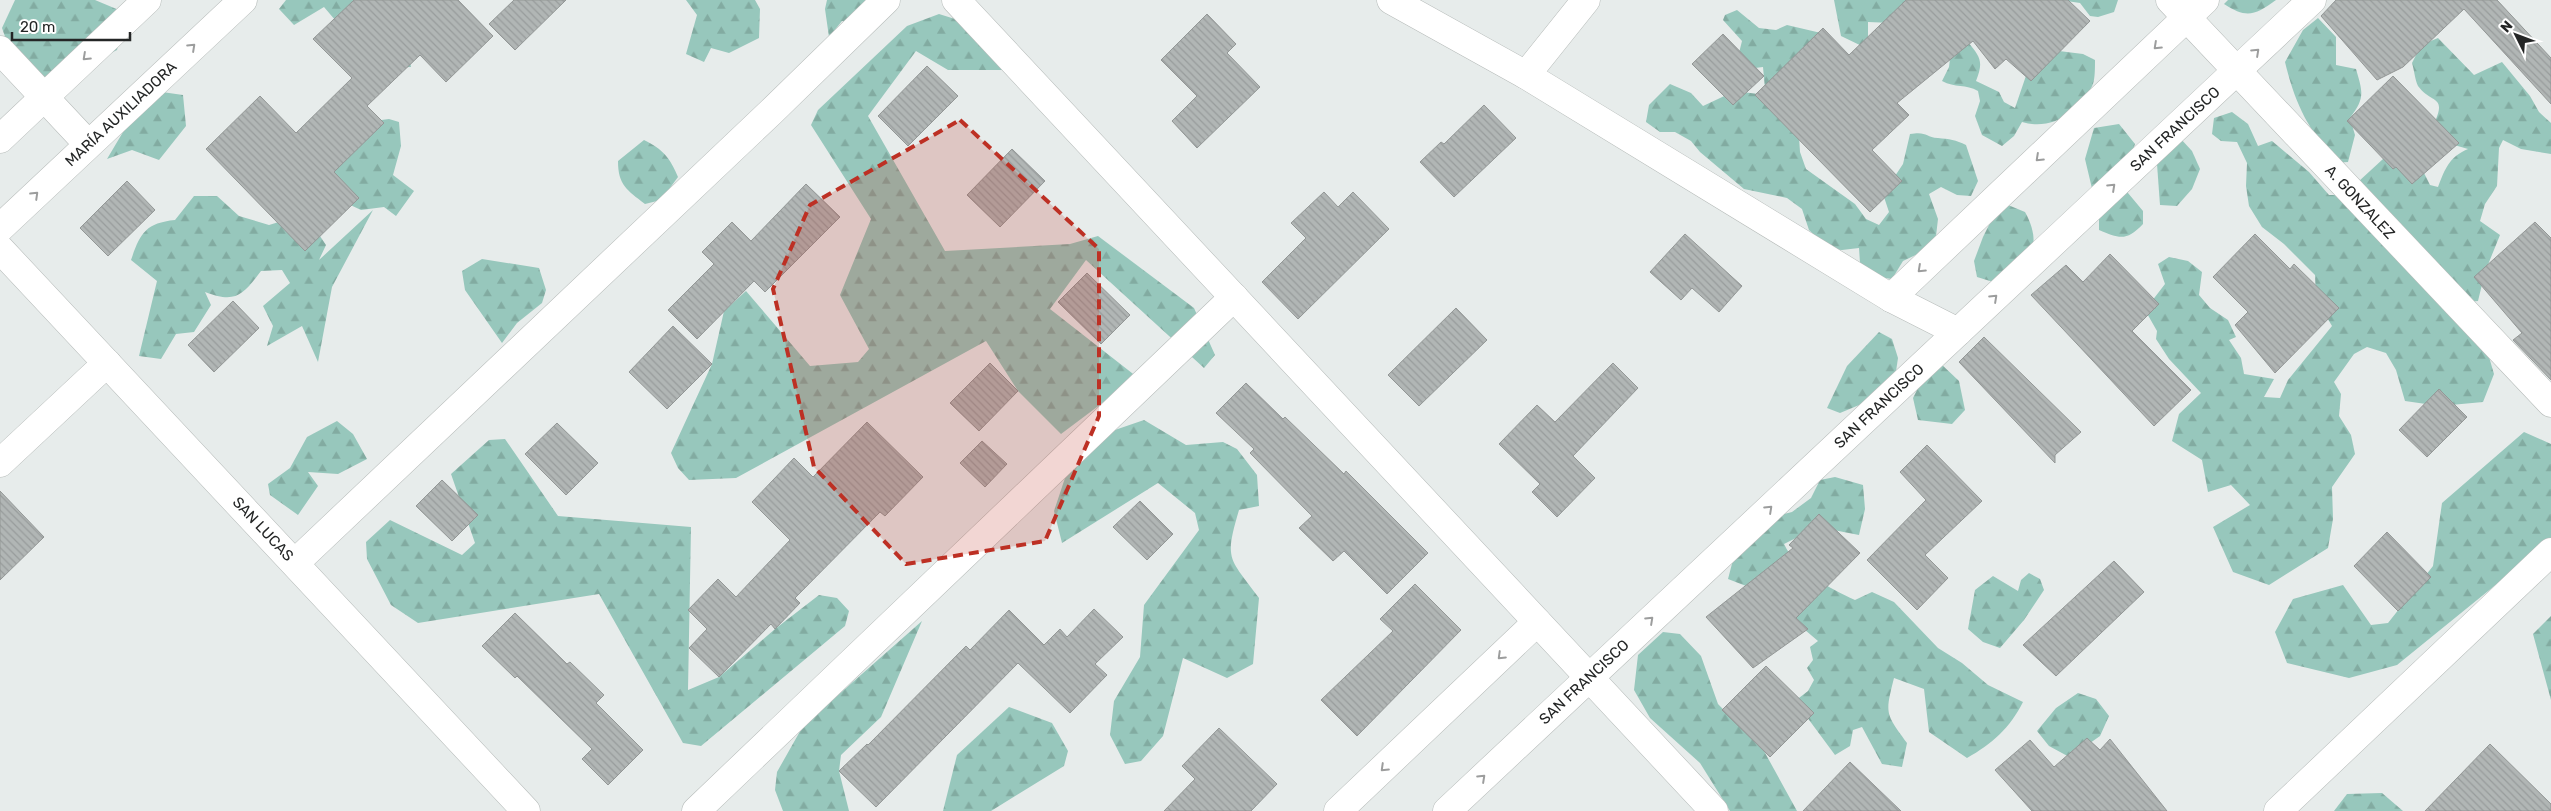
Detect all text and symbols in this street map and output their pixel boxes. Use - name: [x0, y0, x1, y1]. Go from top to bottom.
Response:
- scale bar: [12, 10, 130, 42]
- north arrow: [2491, 10, 2541, 60]
- text: N: [2497, 17, 2516, 36]
- text: 20 m: [20, 18, 55, 36]
- one-way arrow: [2154, 40, 2163, 49]
- one-way arrow: [186, 44, 195, 53]
- one-way arrow: [2251, 49, 2260, 58]
- one-way arrow: [82, 51, 91, 60]
- street label: MARÍA AUXILIADORA: [62, 58, 180, 170]
- street label: SAN FRANCISCO: [2126, 83, 2224, 175]
- one-way arrow: [2036, 152, 2045, 161]
- street label: A. GONZALEZ: [2321, 162, 2399, 242]
- one-way arrow: [2107, 184, 2116, 193]
- one-way arrow: [30, 192, 39, 201]
- one-way arrow: [1918, 263, 1927, 272]
- one-way arrow: [1988, 295, 1997, 304]
- street label: SAN FRANCISCO: [1830, 360, 1928, 452]
- street label: SAN LUCAS: [229, 493, 297, 565]
- one-way arrow: [1763, 506, 1772, 515]
- one-way arrow: [1645, 617, 1654, 626]
- street label: SAN FRANCISCO: [1535, 636, 1633, 728]
- one-way arrow: [1498, 650, 1507, 659]
- one-way arrow: [1380, 762, 1389, 771]
- one-way arrow: [1477, 775, 1486, 784]

